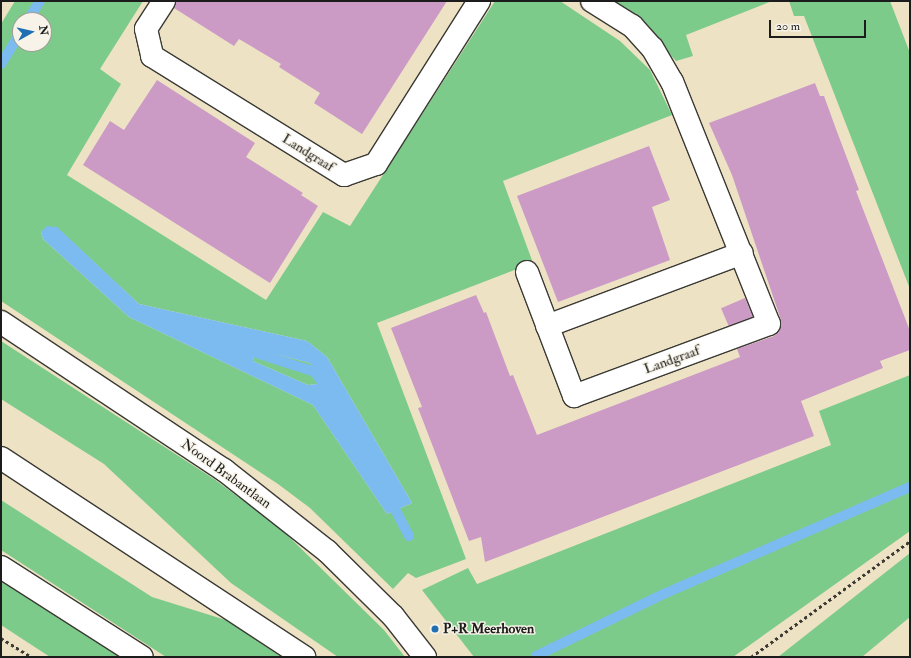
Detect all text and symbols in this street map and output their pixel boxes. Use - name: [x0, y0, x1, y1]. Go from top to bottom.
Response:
- north arrow: [12, 12, 52, 52]
- scale bar: [771, 12, 868, 38]
- text: 20 m: [776, 19, 800, 34]
- text: N: [36, 25, 51, 36]
- street label: Landgraaf: [279, 130, 337, 176]
- street label: Landgraaf: [642, 342, 702, 378]
- street label: Noord Brabantlaan: [178, 436, 274, 512]
- place label: P+R Meerhoven: [443, 621, 534, 637]
- marker: P+R Meerhoven: [430, 624, 440, 634]

